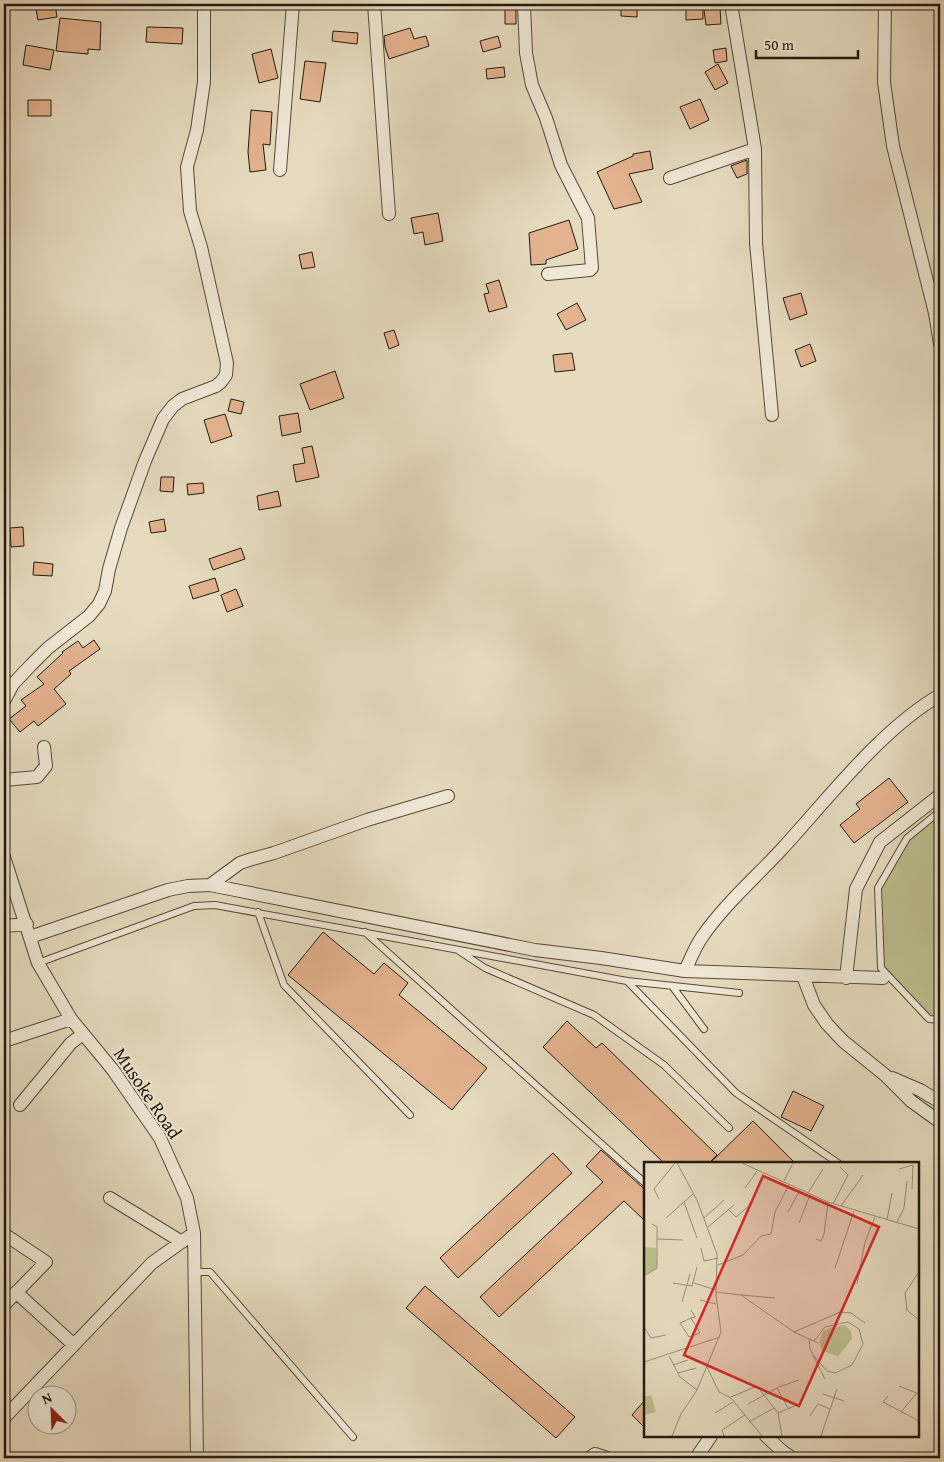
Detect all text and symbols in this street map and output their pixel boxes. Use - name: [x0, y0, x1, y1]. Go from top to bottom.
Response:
- scale bar: [756, 28, 859, 60]
- text: 50 m: [764, 34, 795, 55]
- street label: Musoke Road: [107, 1042, 190, 1145]
- inset map: [644, 1162, 919, 1437]
- north arrow: [28, 1384, 78, 1434]
- text: N: [38, 1387, 56, 1409]

